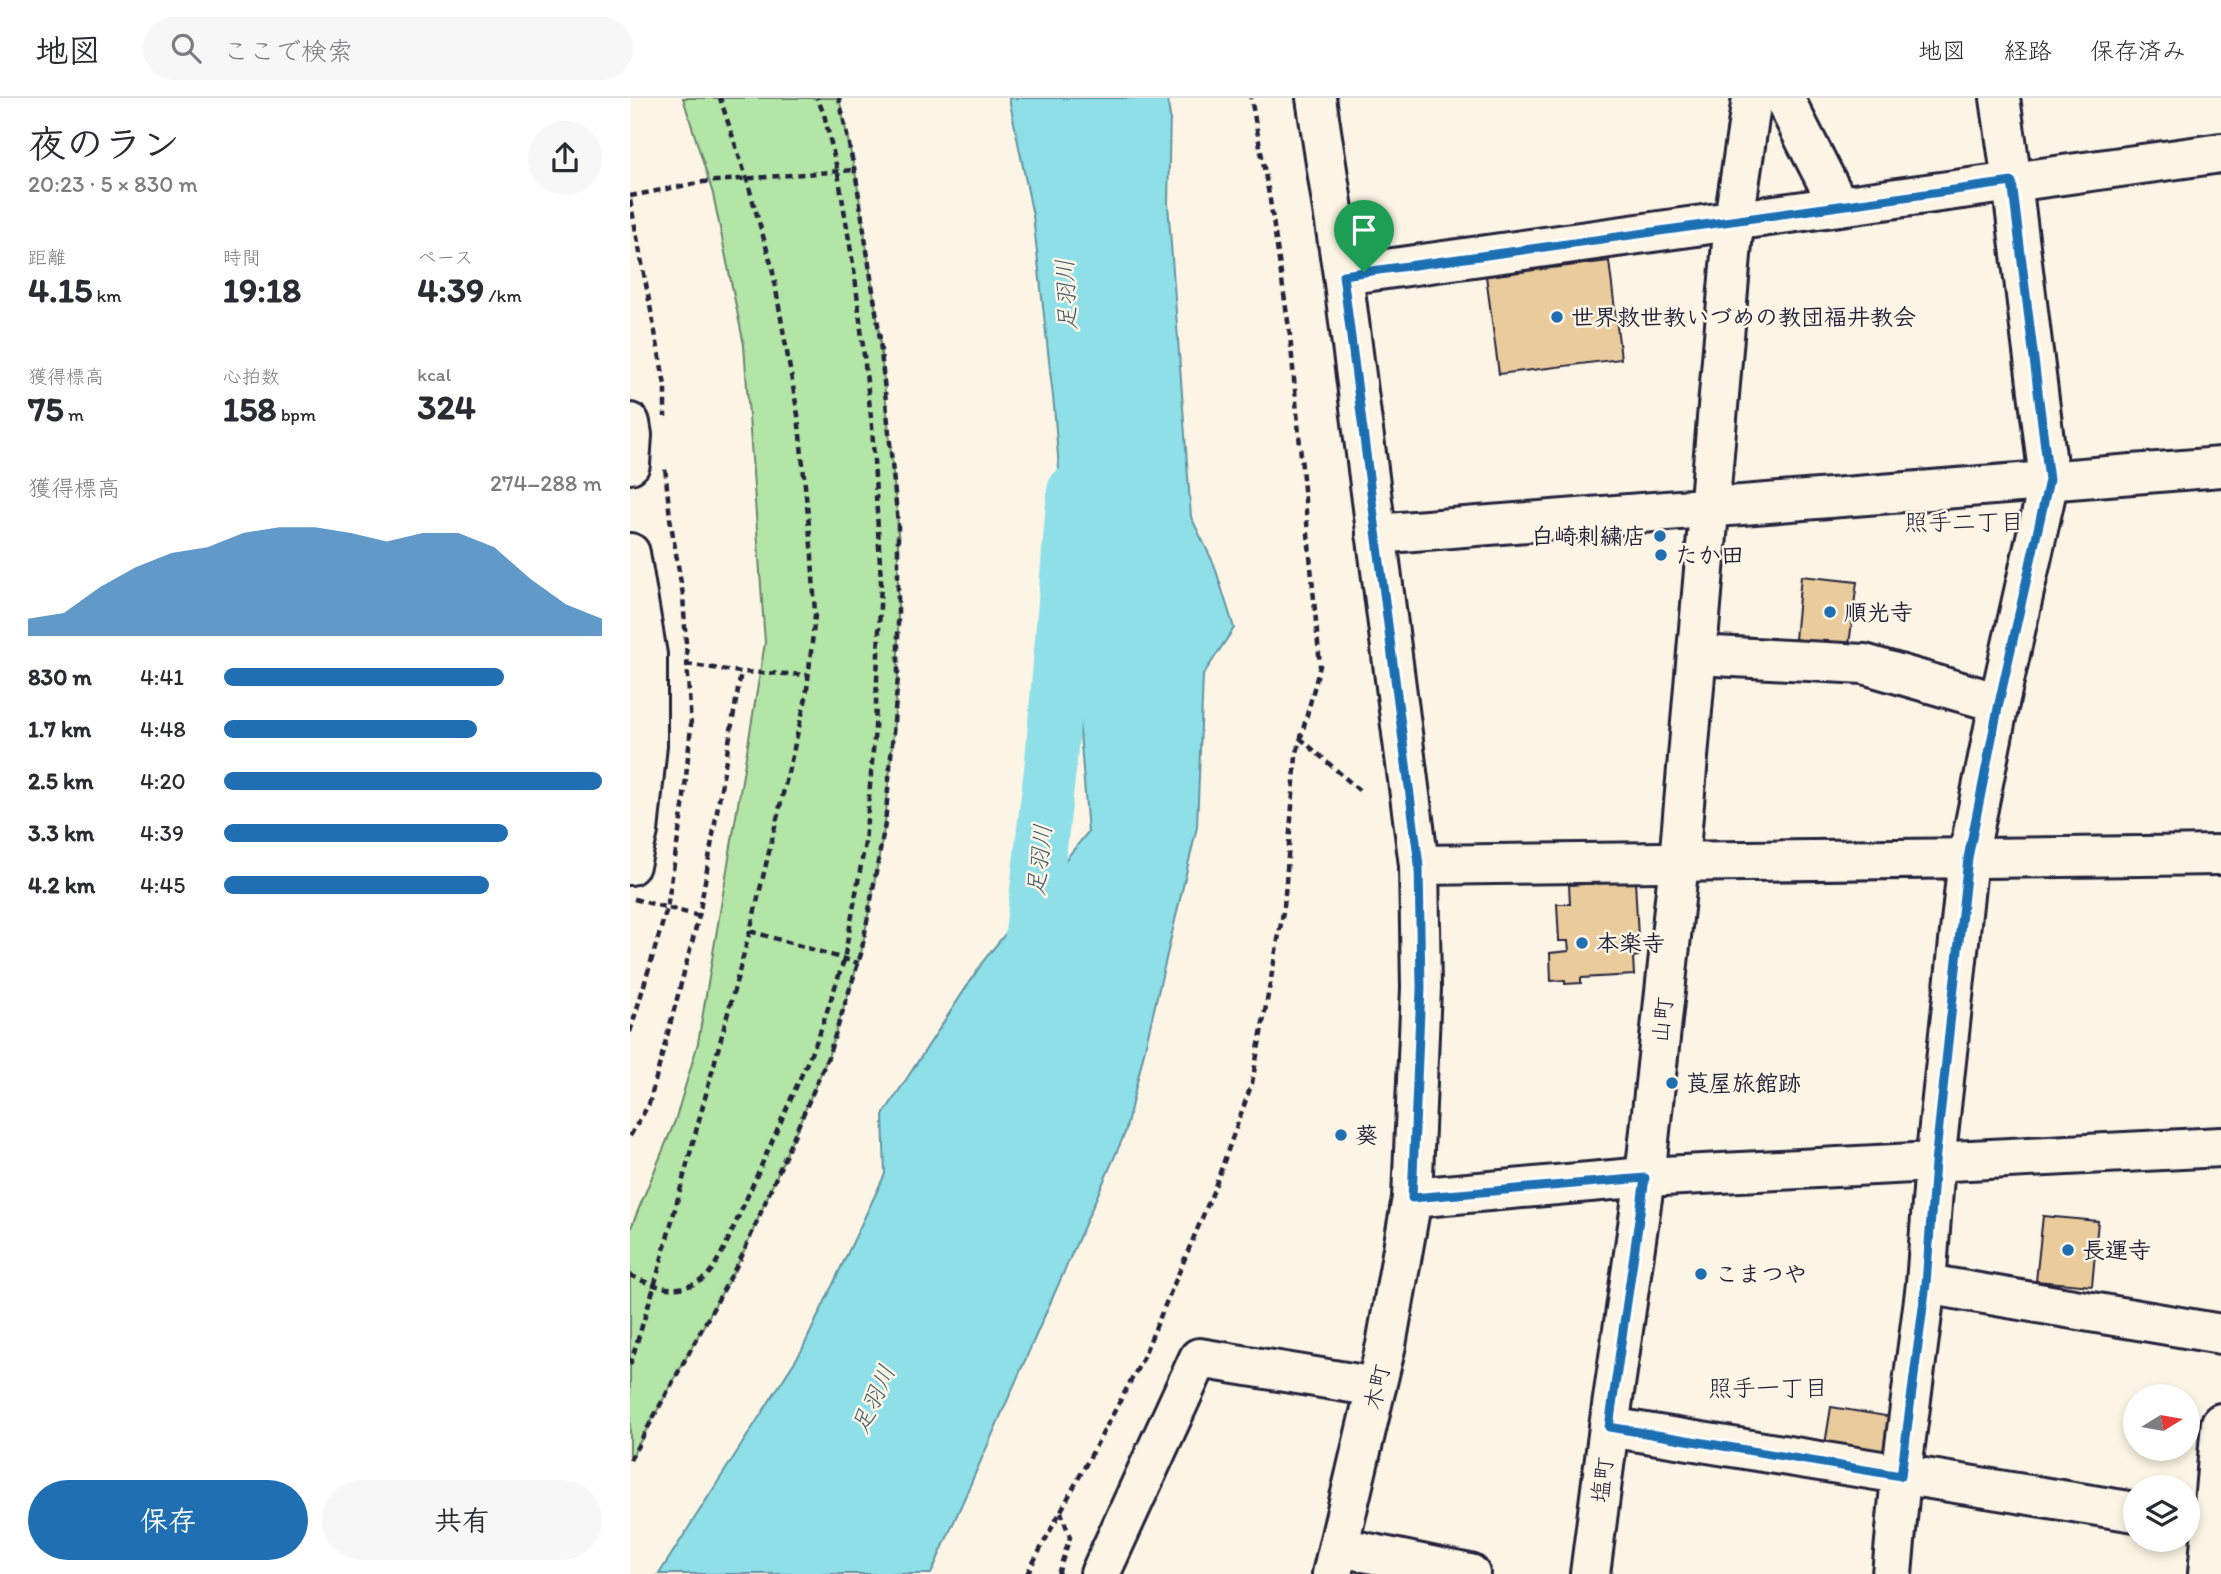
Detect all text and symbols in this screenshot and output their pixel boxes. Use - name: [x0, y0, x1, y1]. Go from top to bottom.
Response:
- search box: [143, 17, 633, 80]
- icon: search: [167, 29, 205, 67]
- text: 地図: [35, 31, 101, 70]
- text: ここで検索: [223, 35, 353, 67]
- text: 地図: [1918, 36, 1966, 65]
- text: 経路: [2004, 36, 2052, 65]
- text: 保存済み: [2090, 36, 2186, 65]
- text: 夜のラン: [28, 121, 180, 167]
- button: share: [528, 121, 602, 195]
- text: 20:23 · 5 × 830 m: [28, 170, 198, 198]
- pin: [1334, 200, 1394, 272]
- icon: arrive: [1345, 211, 1383, 249]
- text: 距離: [28, 246, 66, 269]
- text: 時間: [223, 246, 261, 269]
- text: ペース: [417, 246, 473, 269]
- water label: 足羽川: [1050, 258, 1082, 332]
- text: 4.15: [28, 269, 92, 311]
- text: 19:18: [223, 269, 301, 311]
- text: 4:39: [417, 269, 484, 311]
- text: km: [92, 284, 122, 307]
- text: /km: [484, 284, 522, 307]
- place label: 世界救世教いづめの教団福井教会: [1571, 303, 1916, 331]
- marker: 世界救世教いづめの教団福井教会: [1549, 309, 1565, 325]
- text: kcal: [417, 363, 451, 386]
- text: 獲得標高: [28, 365, 104, 388]
- text: 心拍数: [223, 365, 280, 388]
- text: 324: [417, 386, 476, 428]
- text: 75: [28, 388, 64, 430]
- text: 158: [223, 388, 276, 430]
- text: m: [64, 403, 84, 426]
- text: bpm: [276, 403, 316, 426]
- text: 274–288 m: [490, 469, 602, 497]
- text: 獲得標高: [28, 474, 120, 502]
- district label: 照手二丁目: [1904, 507, 2024, 536]
- place label: 白崎刺繍店: [1531, 522, 1646, 550]
- marker: 白崎刺繍店: [1652, 528, 1668, 544]
- place label: たか田: [1675, 541, 1744, 569]
- marker: たか田: [1653, 547, 1669, 563]
- place label: 順光寺: [1844, 598, 1913, 626]
- marker: 順光寺: [1822, 604, 1838, 620]
- text: 830 m: [28, 663, 92, 691]
- text: 4:41: [140, 663, 184, 691]
- text: 1.7 km: [28, 715, 91, 743]
- text: 4:48: [140, 715, 186, 743]
- text: 2.5 km: [28, 767, 93, 795]
- text: 4:20: [140, 767, 186, 795]
- text: 3.3 km: [28, 819, 94, 847]
- text: 4:39: [140, 819, 184, 847]
- water label: 足羽川: [1021, 823, 1057, 897]
- text: 4.2 km: [28, 871, 95, 899]
- text: 4:45: [140, 871, 185, 899]
- place label: 本楽寺: [1596, 929, 1665, 957]
- marker: 本楽寺: [1574, 935, 1590, 951]
- street label: 山町: [1646, 996, 1678, 1044]
- place label: 莨屋旅館跡: [1686, 1069, 1801, 1097]
- marker: 莨屋旅館跡: [1664, 1075, 1680, 1091]
- place label: 葵: [1355, 1121, 1378, 1149]
- marker: 葵: [1333, 1127, 1349, 1143]
- place label: 長運寺: [2082, 1236, 2151, 1264]
- marker: 長運寺: [2060, 1242, 2076, 1258]
- place label: こまつや: [1715, 1260, 1807, 1288]
- marker: こまつや: [1693, 1266, 1709, 1282]
- water label: 足羽川: [845, 1360, 901, 1438]
- street label: 木町: [1358, 1361, 1396, 1413]
- district label: 照手一丁目: [1708, 1373, 1828, 1402]
- north arrow: [2123, 1384, 2200, 1461]
- map controls: [2123, 1384, 2200, 1552]
- street label: 塩町: [1585, 1455, 1619, 1505]
- button: layers: [2123, 1475, 2200, 1552]
- button: 保存: [28, 1480, 308, 1560]
- button: 共有: [322, 1480, 602, 1560]

